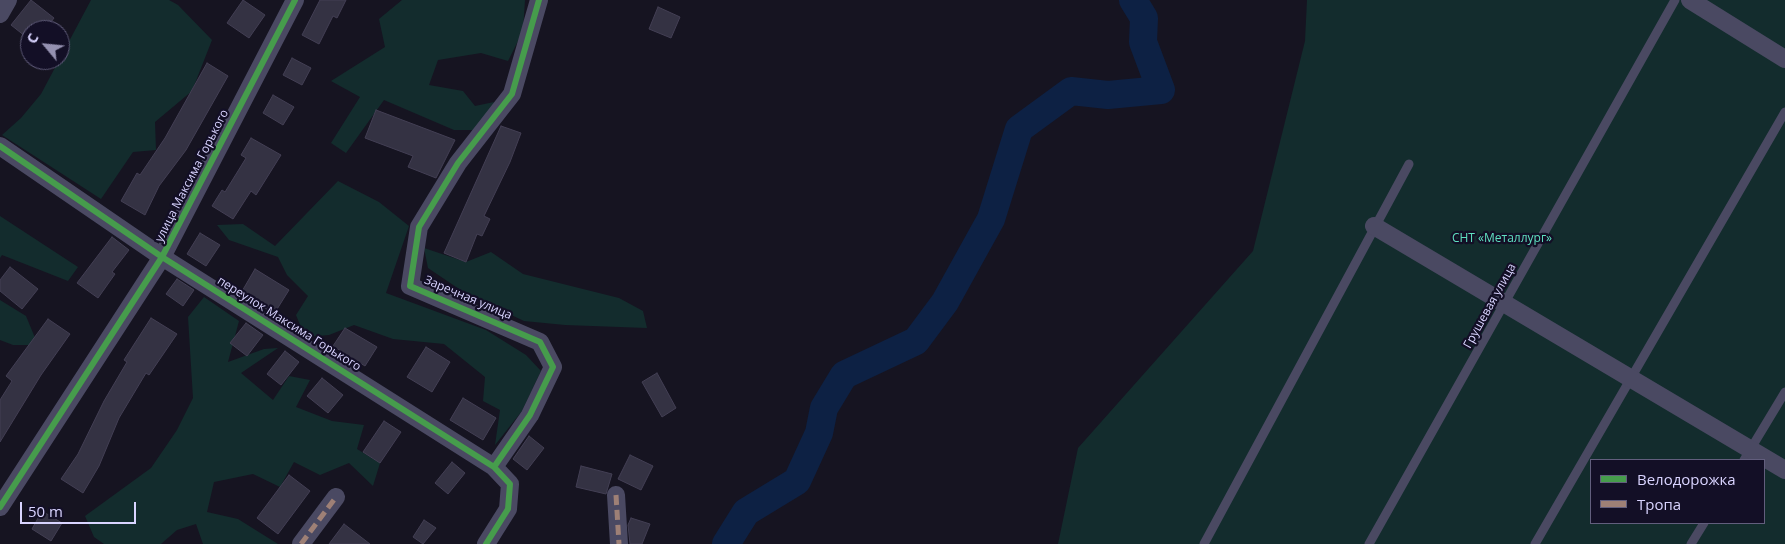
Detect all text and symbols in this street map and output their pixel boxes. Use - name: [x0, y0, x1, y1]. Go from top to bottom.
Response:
- north arrow: [20, 20, 70, 70]
- text: С: [22, 30, 43, 47]
- street label: улица Максима Горького: [152, 107, 232, 245]
- park label: СНТ «Металлург»: [1452, 232, 1552, 246]
- street label: Грушевая улица: [1461, 261, 1519, 351]
- street label: Заречная улица: [422, 273, 514, 323]
- street label: переулок Максима Горького: [214, 274, 364, 374]
- legend: [1590, 459, 1765, 524]
- text: Велодорожка: [1637, 469, 1736, 489]
- scale bar: [22, 492, 139, 524]
- text: Тропа: [1637, 494, 1681, 514]
- text: 50 m: [28, 501, 63, 521]

